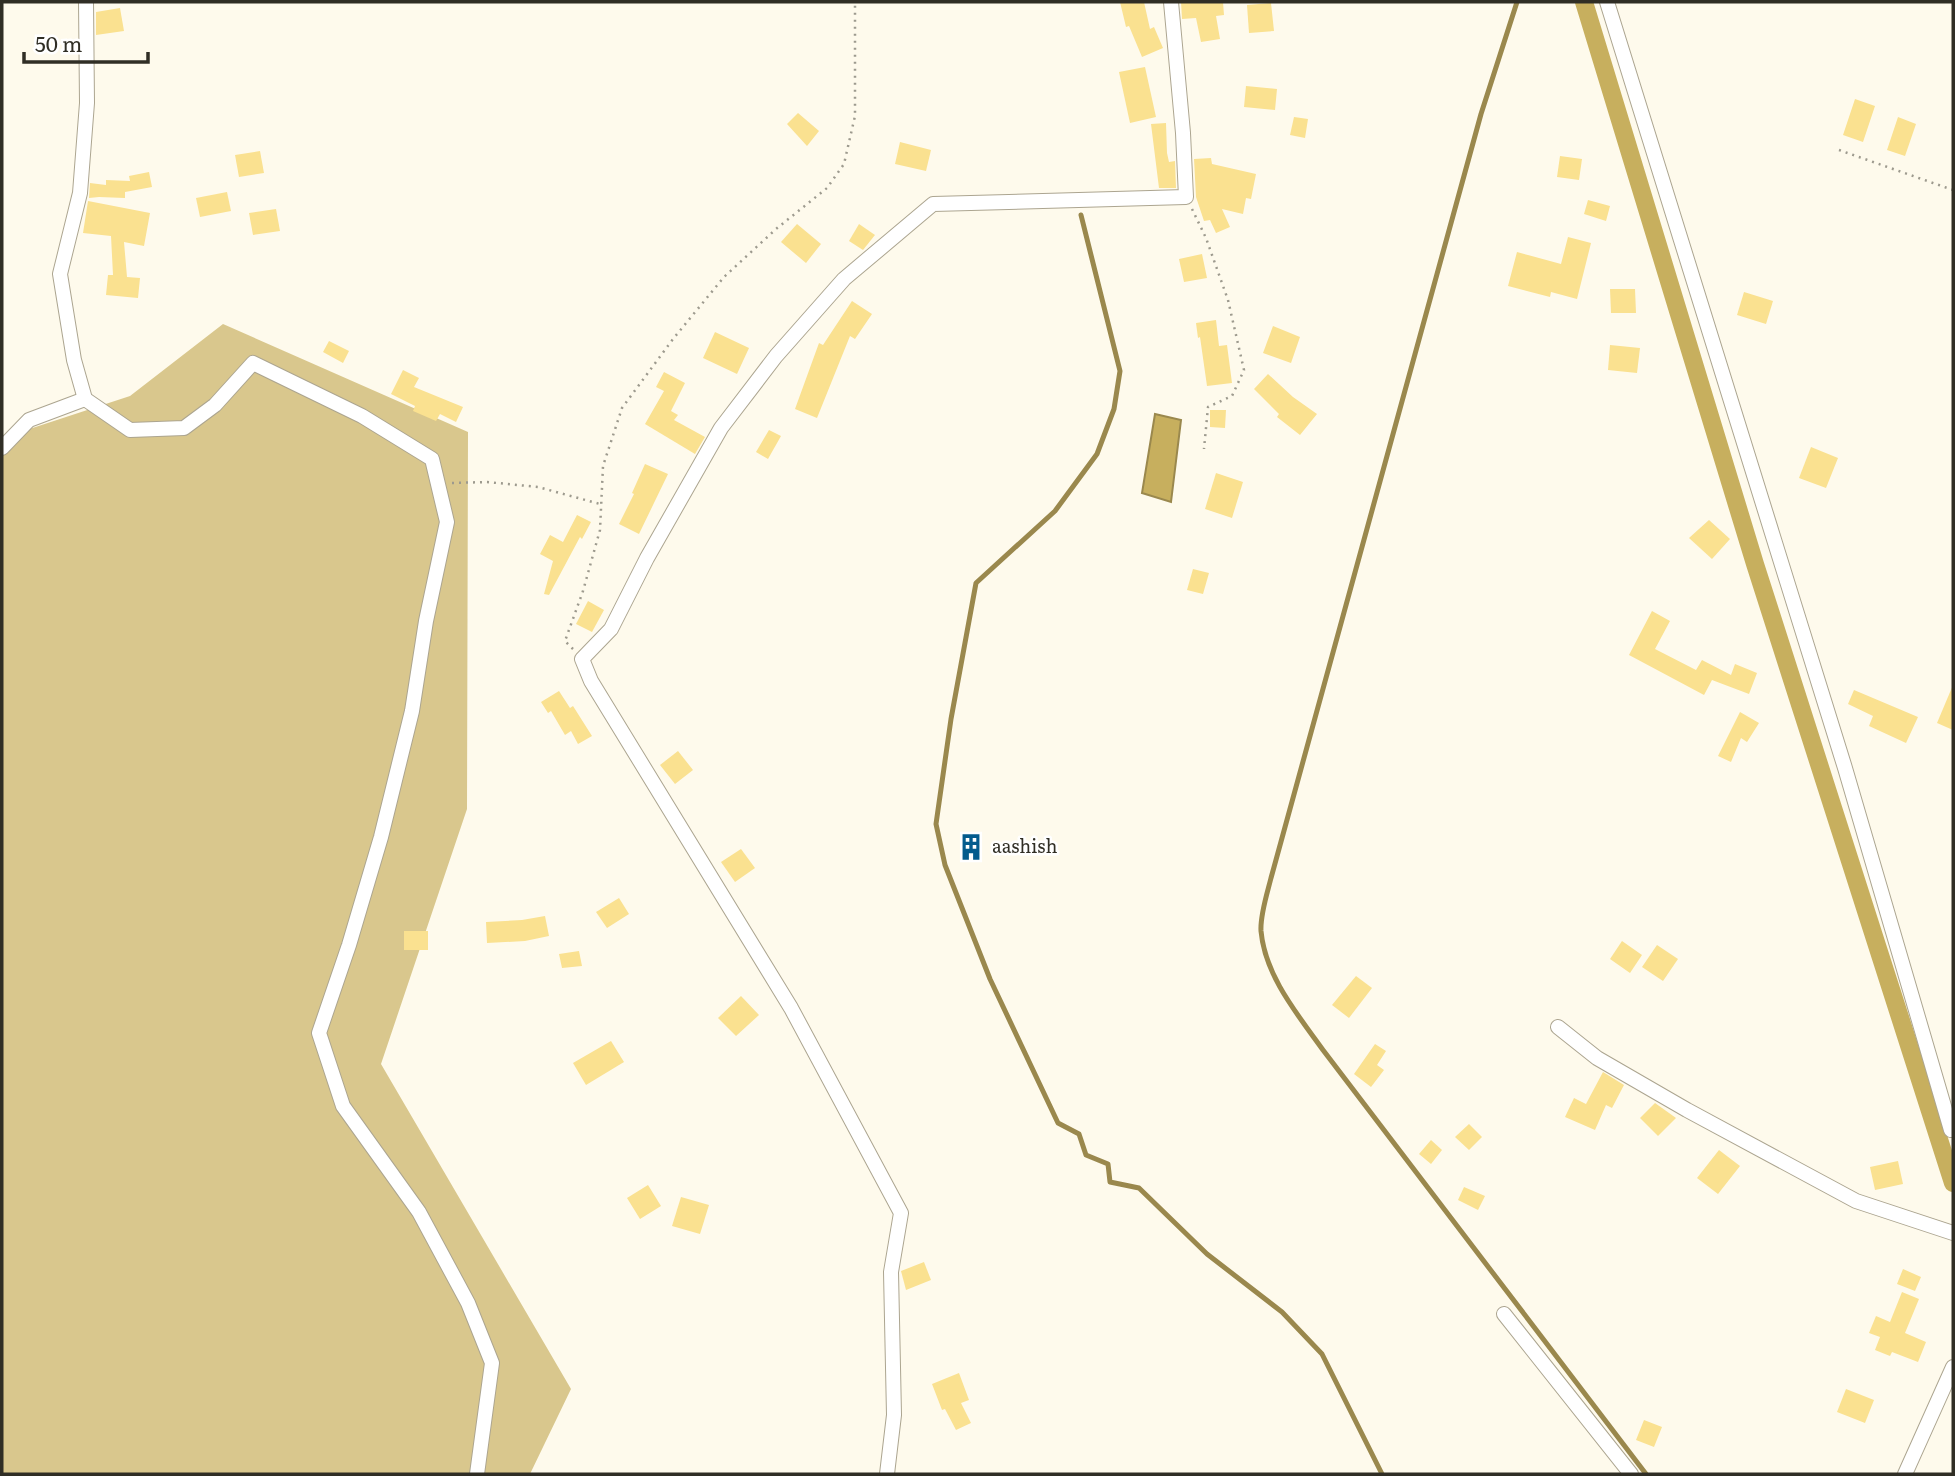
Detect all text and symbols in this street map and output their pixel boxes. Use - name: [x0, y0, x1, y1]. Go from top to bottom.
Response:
- scale bar: [24, 21, 149, 65]
- text: 50 m: [35, 27, 82, 58]
- building icon: aashish: [956, 832, 986, 862]
- place label: aashish: [992, 832, 1057, 859]

